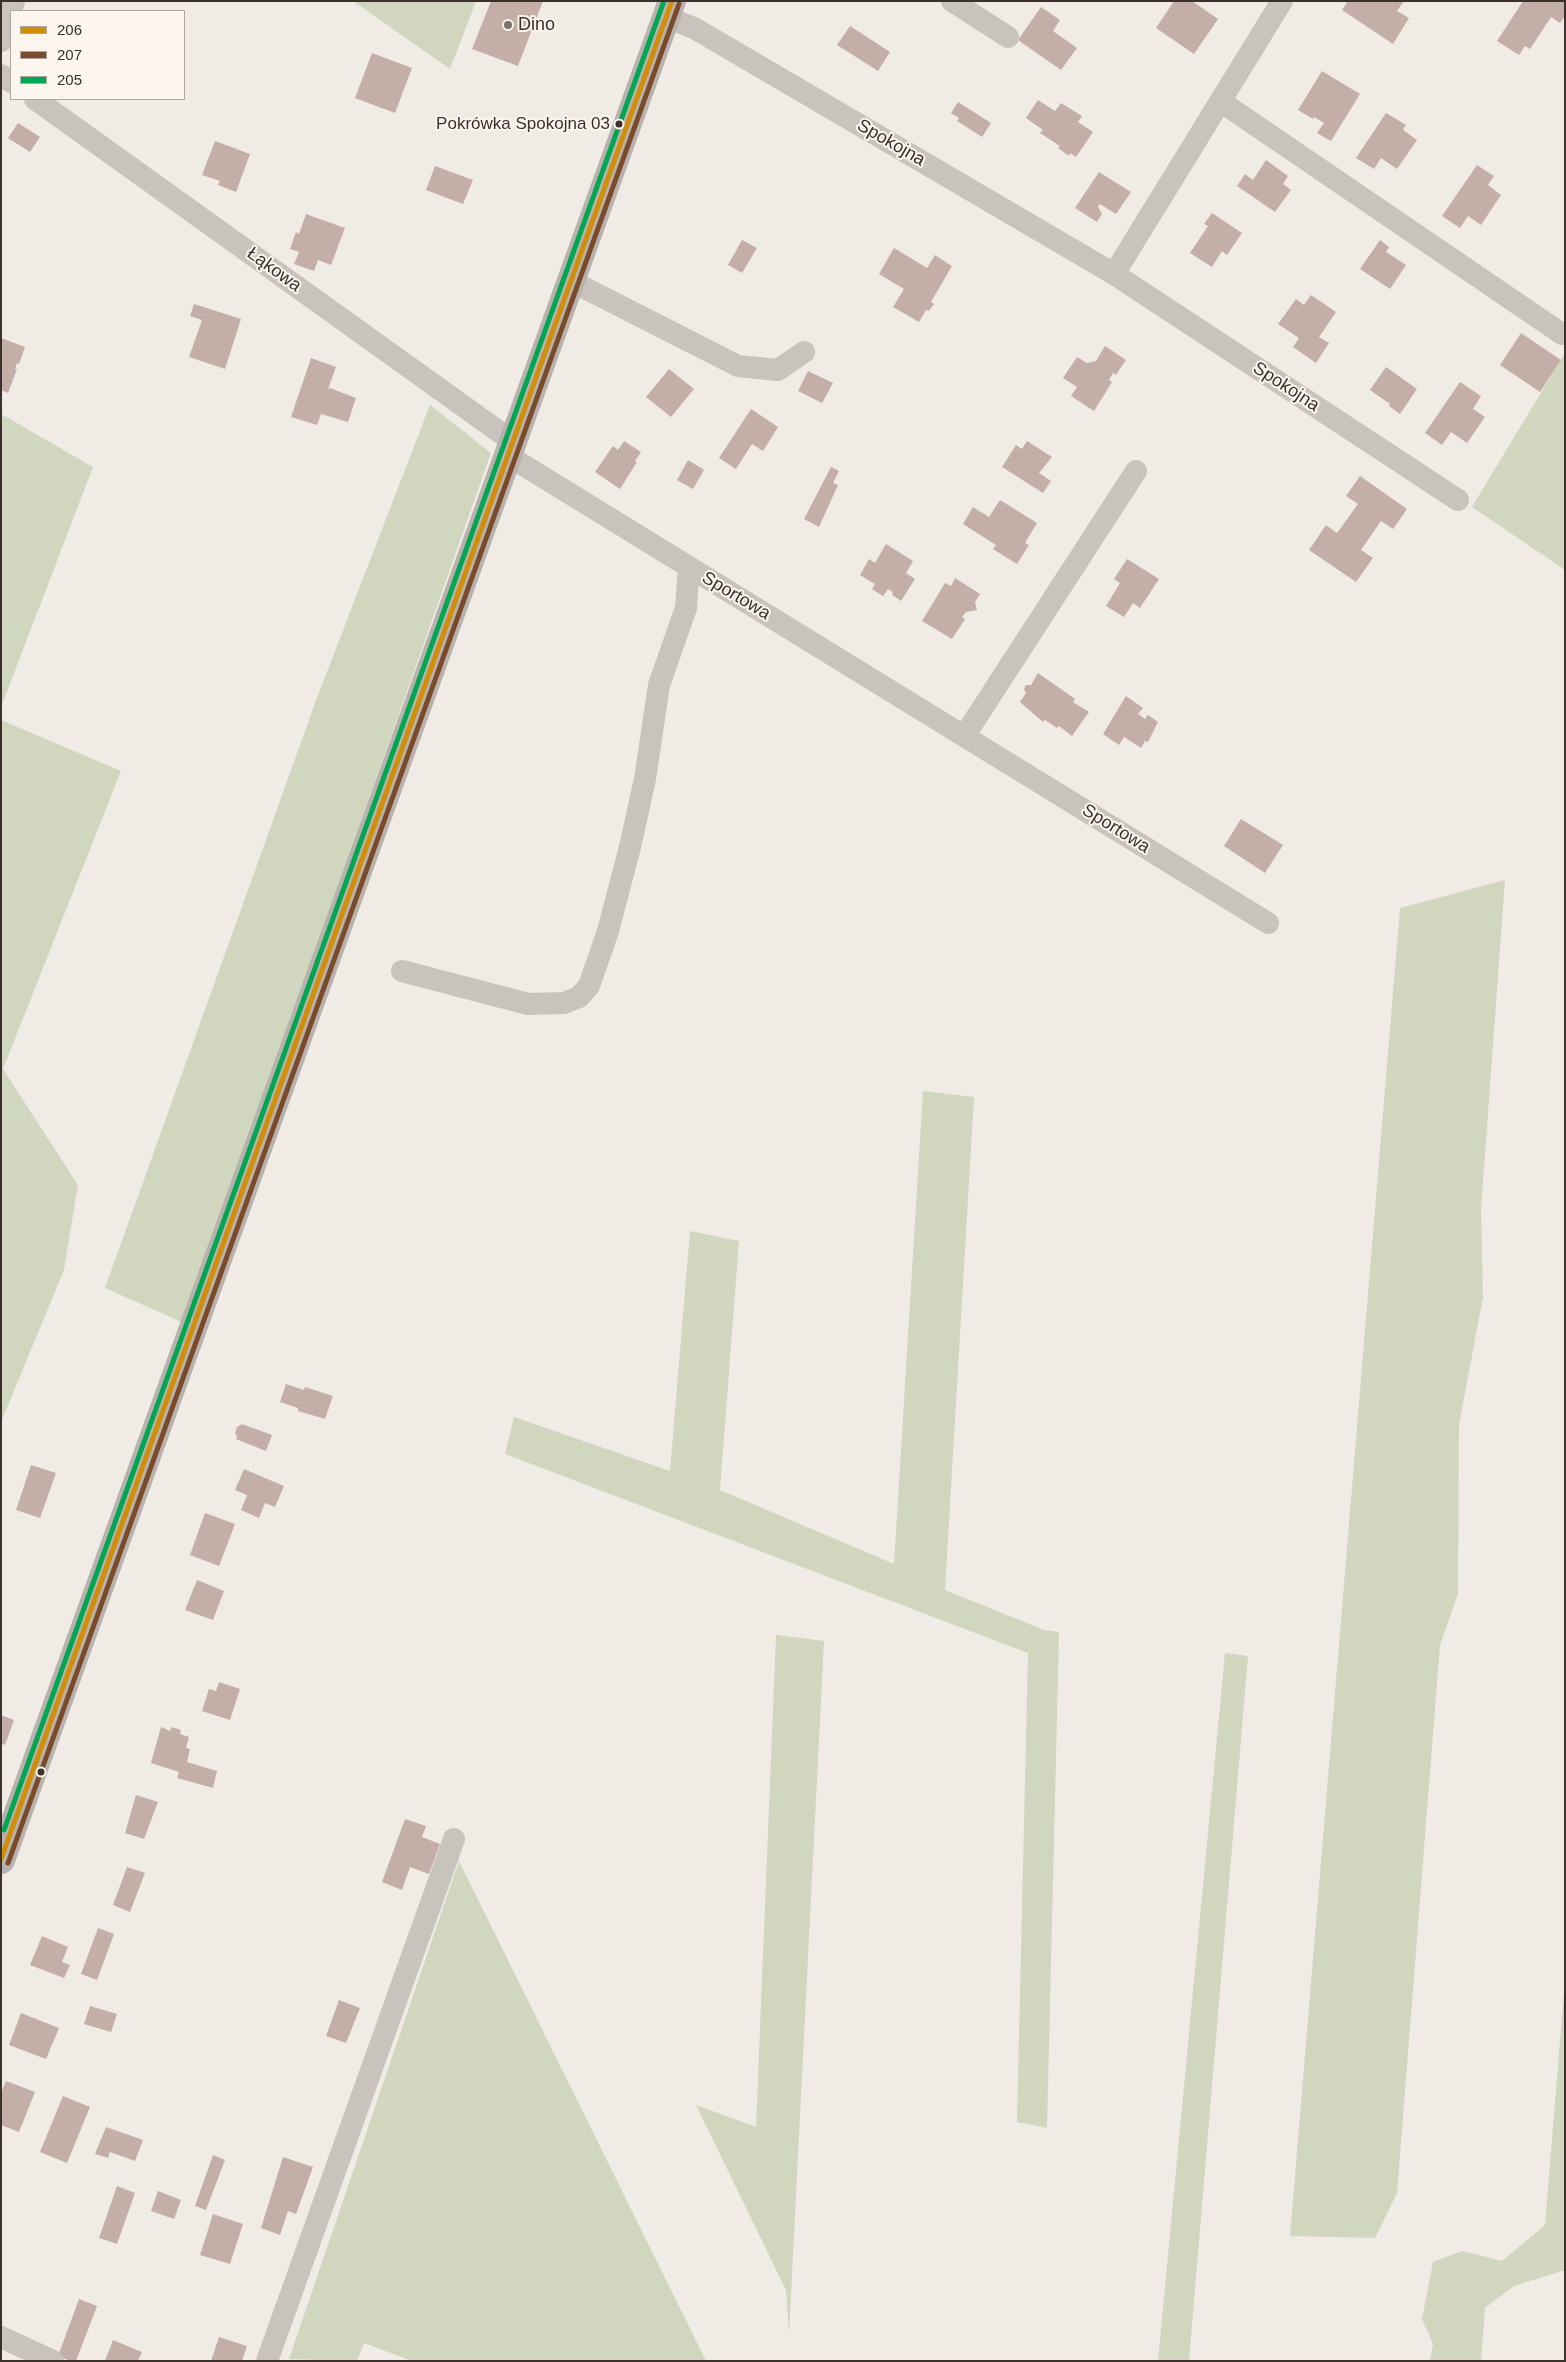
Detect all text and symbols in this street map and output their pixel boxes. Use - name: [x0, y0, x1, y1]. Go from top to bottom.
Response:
- legend: [10, 10, 185, 100]
- place label: Dino: [518, 14, 555, 36]
- marker: Dino: [502, 19, 514, 31]
- text: 206: [57, 21, 82, 38]
- text: 207: [57, 46, 82, 63]
- text: 205: [57, 71, 82, 88]
- place label: Pokrówka Spokojna 03: [436, 114, 610, 134]
- street label: Spokojna: [853, 115, 929, 171]
- marker: Pokrówka Spokojna 03: [614, 119, 624, 129]
- street label: Łąkowa: [243, 243, 305, 297]
- street label: Spokojna: [1249, 358, 1323, 416]
- street label: Sportowa: [698, 567, 774, 625]
- street label: Sportowa: [1078, 800, 1154, 858]
- unlabelled marker: [36, 1767, 46, 1777]

